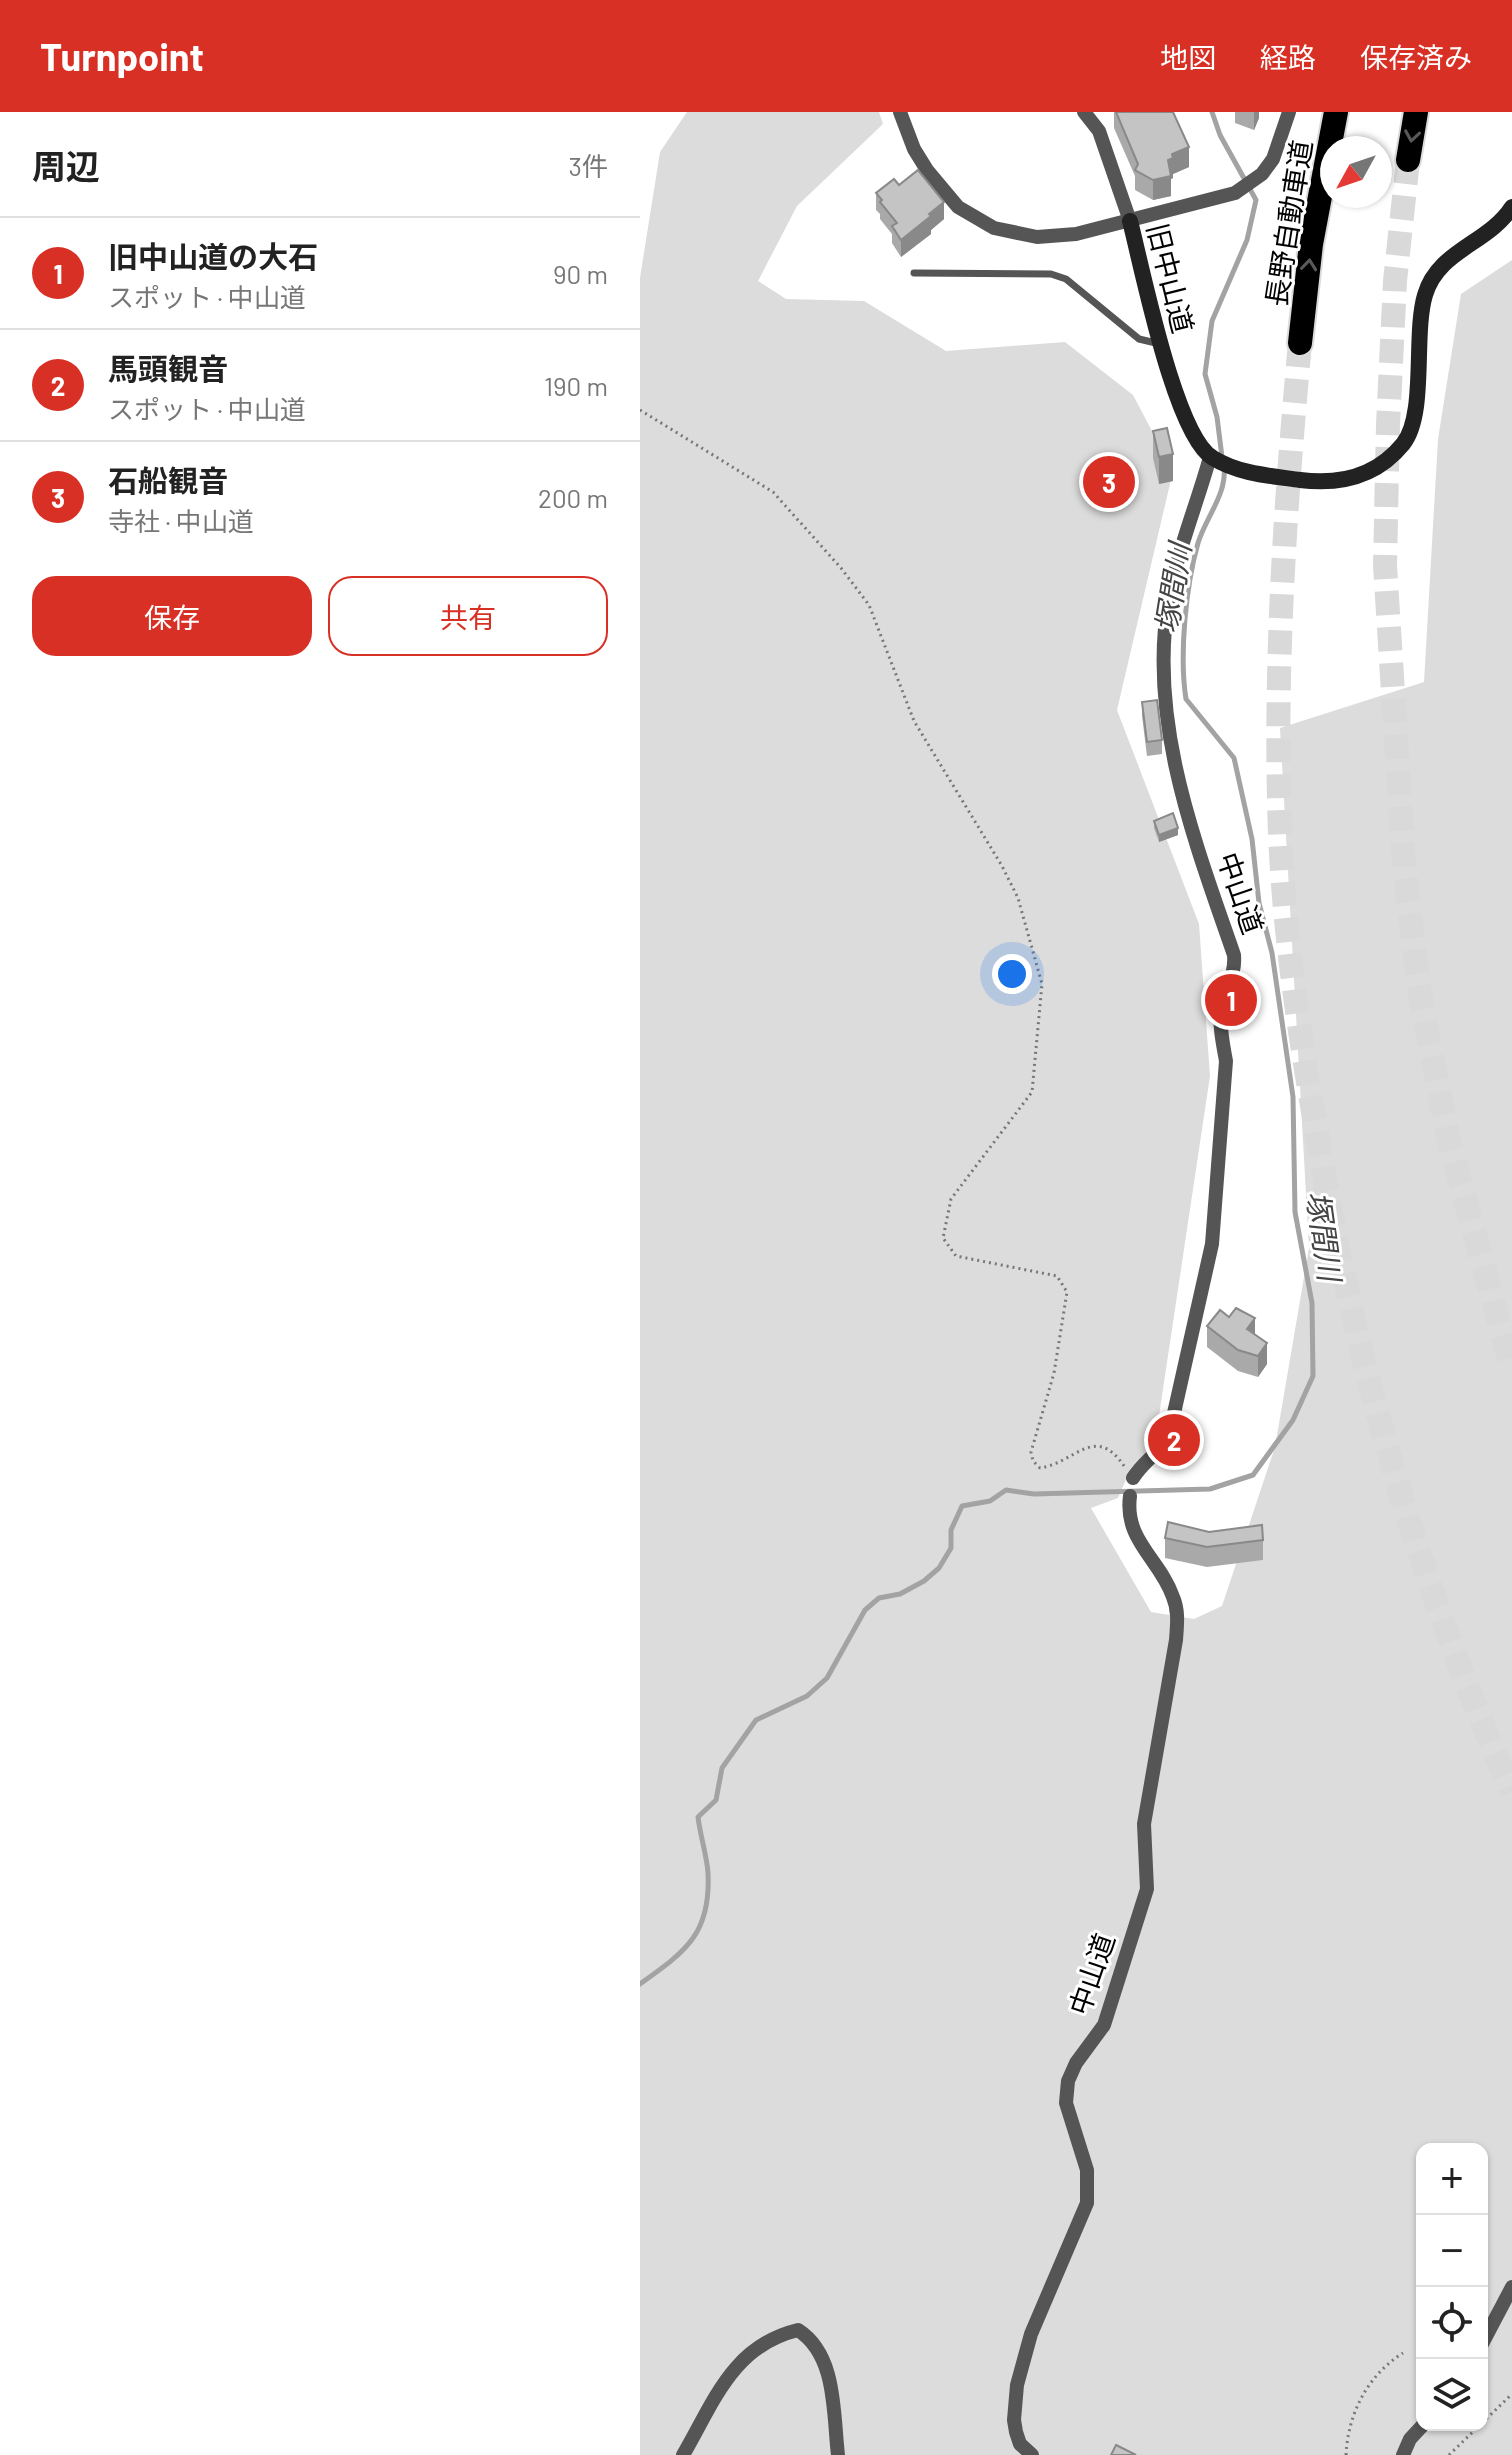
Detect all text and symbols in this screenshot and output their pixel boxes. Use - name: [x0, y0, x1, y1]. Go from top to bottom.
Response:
- text: Turnpoint: [40, 33, 204, 79]
- text: 地図: [1160, 40, 1216, 74]
- text: 経路: [1260, 40, 1316, 74]
- text: 保存済み: [1360, 40, 1472, 74]
- one-way arrow: [1404, 129, 1421, 143]
- north arrow: [1320, 136, 1392, 208]
- street label: 長野自動車道: [1258, 137, 1318, 309]
- text: 周辺: [32, 145, 100, 186]
- text: 3件: [569, 150, 608, 181]
- street label: 旧中山道: [1141, 220, 1201, 336]
- text: 旧中山道の大石: [108, 238, 318, 274]
- text: 1: [53, 258, 63, 289]
- text: 90 m: [553, 258, 608, 289]
- one-way arrow: [1301, 258, 1318, 271]
- text: スポット · 中山道: [108, 281, 306, 312]
- text: 馬頭観音: [108, 350, 228, 386]
- text: 2: [51, 370, 65, 401]
- text: 190 m: [544, 370, 608, 401]
- text: スポット · 中山道: [108, 393, 306, 424]
- pin: 3: [1083, 452, 1135, 512]
- text: 石船観音: [108, 462, 228, 498]
- text: 3: [51, 482, 65, 513]
- text: 200 m: [538, 482, 608, 513]
- text: 寺社 · 中山道: [108, 505, 254, 536]
- water label: 塚間川: [1147, 538, 1197, 635]
- button: 保存: [32, 576, 312, 656]
- button: 共有: [328, 576, 608, 656]
- street label: 中山道: [1211, 848, 1271, 938]
- your location: [992, 954, 1032, 994]
- pin: 1: [1205, 970, 1257, 1030]
- water label: 塚間川: [1301, 1189, 1350, 1286]
- pin: 2: [1148, 1410, 1200, 1470]
- street label: 中山道: [1061, 1929, 1121, 2019]
- map controls: [1416, 2143, 1488, 2431]
- button: +: [1416, 2143, 1488, 2215]
- button: −: [1416, 2215, 1488, 2287]
- button: locate: [1416, 2287, 1488, 2359]
- button: layers: [1416, 2359, 1488, 2431]

